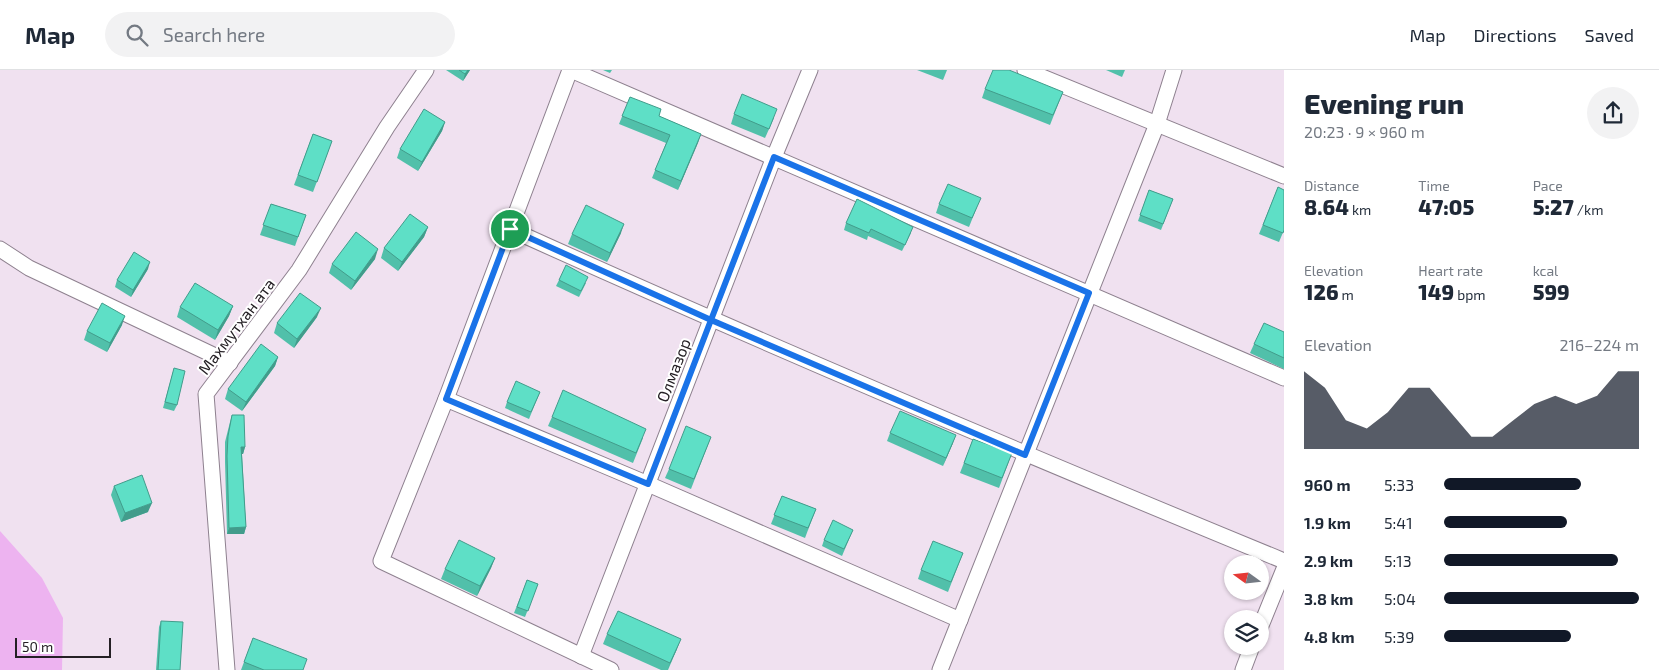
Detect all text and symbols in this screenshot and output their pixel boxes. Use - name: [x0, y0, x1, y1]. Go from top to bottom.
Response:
- search box: [105, 12, 455, 57]
- text: Map: [25, 20, 75, 49]
- icon: search: [123, 21, 151, 49]
- text: Search here: [163, 23, 265, 46]
- text: Map: [1409, 24, 1446, 46]
- text: Directions: [1474, 24, 1557, 46]
- text: Saved: [1585, 24, 1634, 46]
- text: Evening run: [1304, 86, 1464, 120]
- button: share: [1587, 87, 1639, 139]
- text: 20:23 · 9 × 960 m: [1304, 122, 1425, 141]
- text: Distance: [1304, 177, 1359, 194]
- text: Time: [1418, 177, 1450, 194]
- text: Pace: [1533, 177, 1563, 194]
- text: 8.64: [1304, 194, 1349, 219]
- text: 47:05: [1418, 194, 1474, 219]
- text: 5:27: [1533, 194, 1574, 219]
- text: km: [1349, 201, 1371, 218]
- text: /km: [1574, 201, 1603, 218]
- pin: [489, 208, 531, 250]
- icon: arrive: [496, 215, 524, 243]
- text: Elevation: [1304, 262, 1363, 279]
- text: Heart rate: [1418, 262, 1483, 279]
- text: kcal: [1533, 262, 1558, 279]
- street label: Махмутхан ата: [194, 274, 279, 378]
- text: 126: [1304, 279, 1338, 304]
- text: 149: [1418, 279, 1454, 304]
- text: 599: [1533, 279, 1570, 304]
- text: m: [1338, 286, 1354, 303]
- text: bpm: [1454, 286, 1486, 303]
- street label: Олмазор: [652, 335, 694, 405]
- text: Elevation: [1304, 335, 1372, 354]
- text: 216–224 m: [1560, 335, 1639, 354]
- text: 960 m: [1304, 475, 1351, 494]
- text: 5:33: [1384, 475, 1414, 494]
- text: 1.9 km: [1304, 513, 1351, 532]
- text: 5:41: [1384, 513, 1413, 532]
- text: 2.9 km: [1304, 551, 1353, 570]
- text: 5:13: [1384, 551, 1412, 570]
- north arrow: [1224, 555, 1269, 600]
- map controls: [1224, 555, 1269, 655]
- text: 3.8 km: [1304, 589, 1353, 608]
- text: 5:04: [1384, 589, 1416, 608]
- button: layers: [1224, 610, 1269, 655]
- text: 4.8 km: [1304, 627, 1355, 646]
- text: 5:39: [1384, 627, 1414, 646]
- scale bar: [15, 635, 111, 658]
- text: 50 m: [22, 638, 53, 655]

